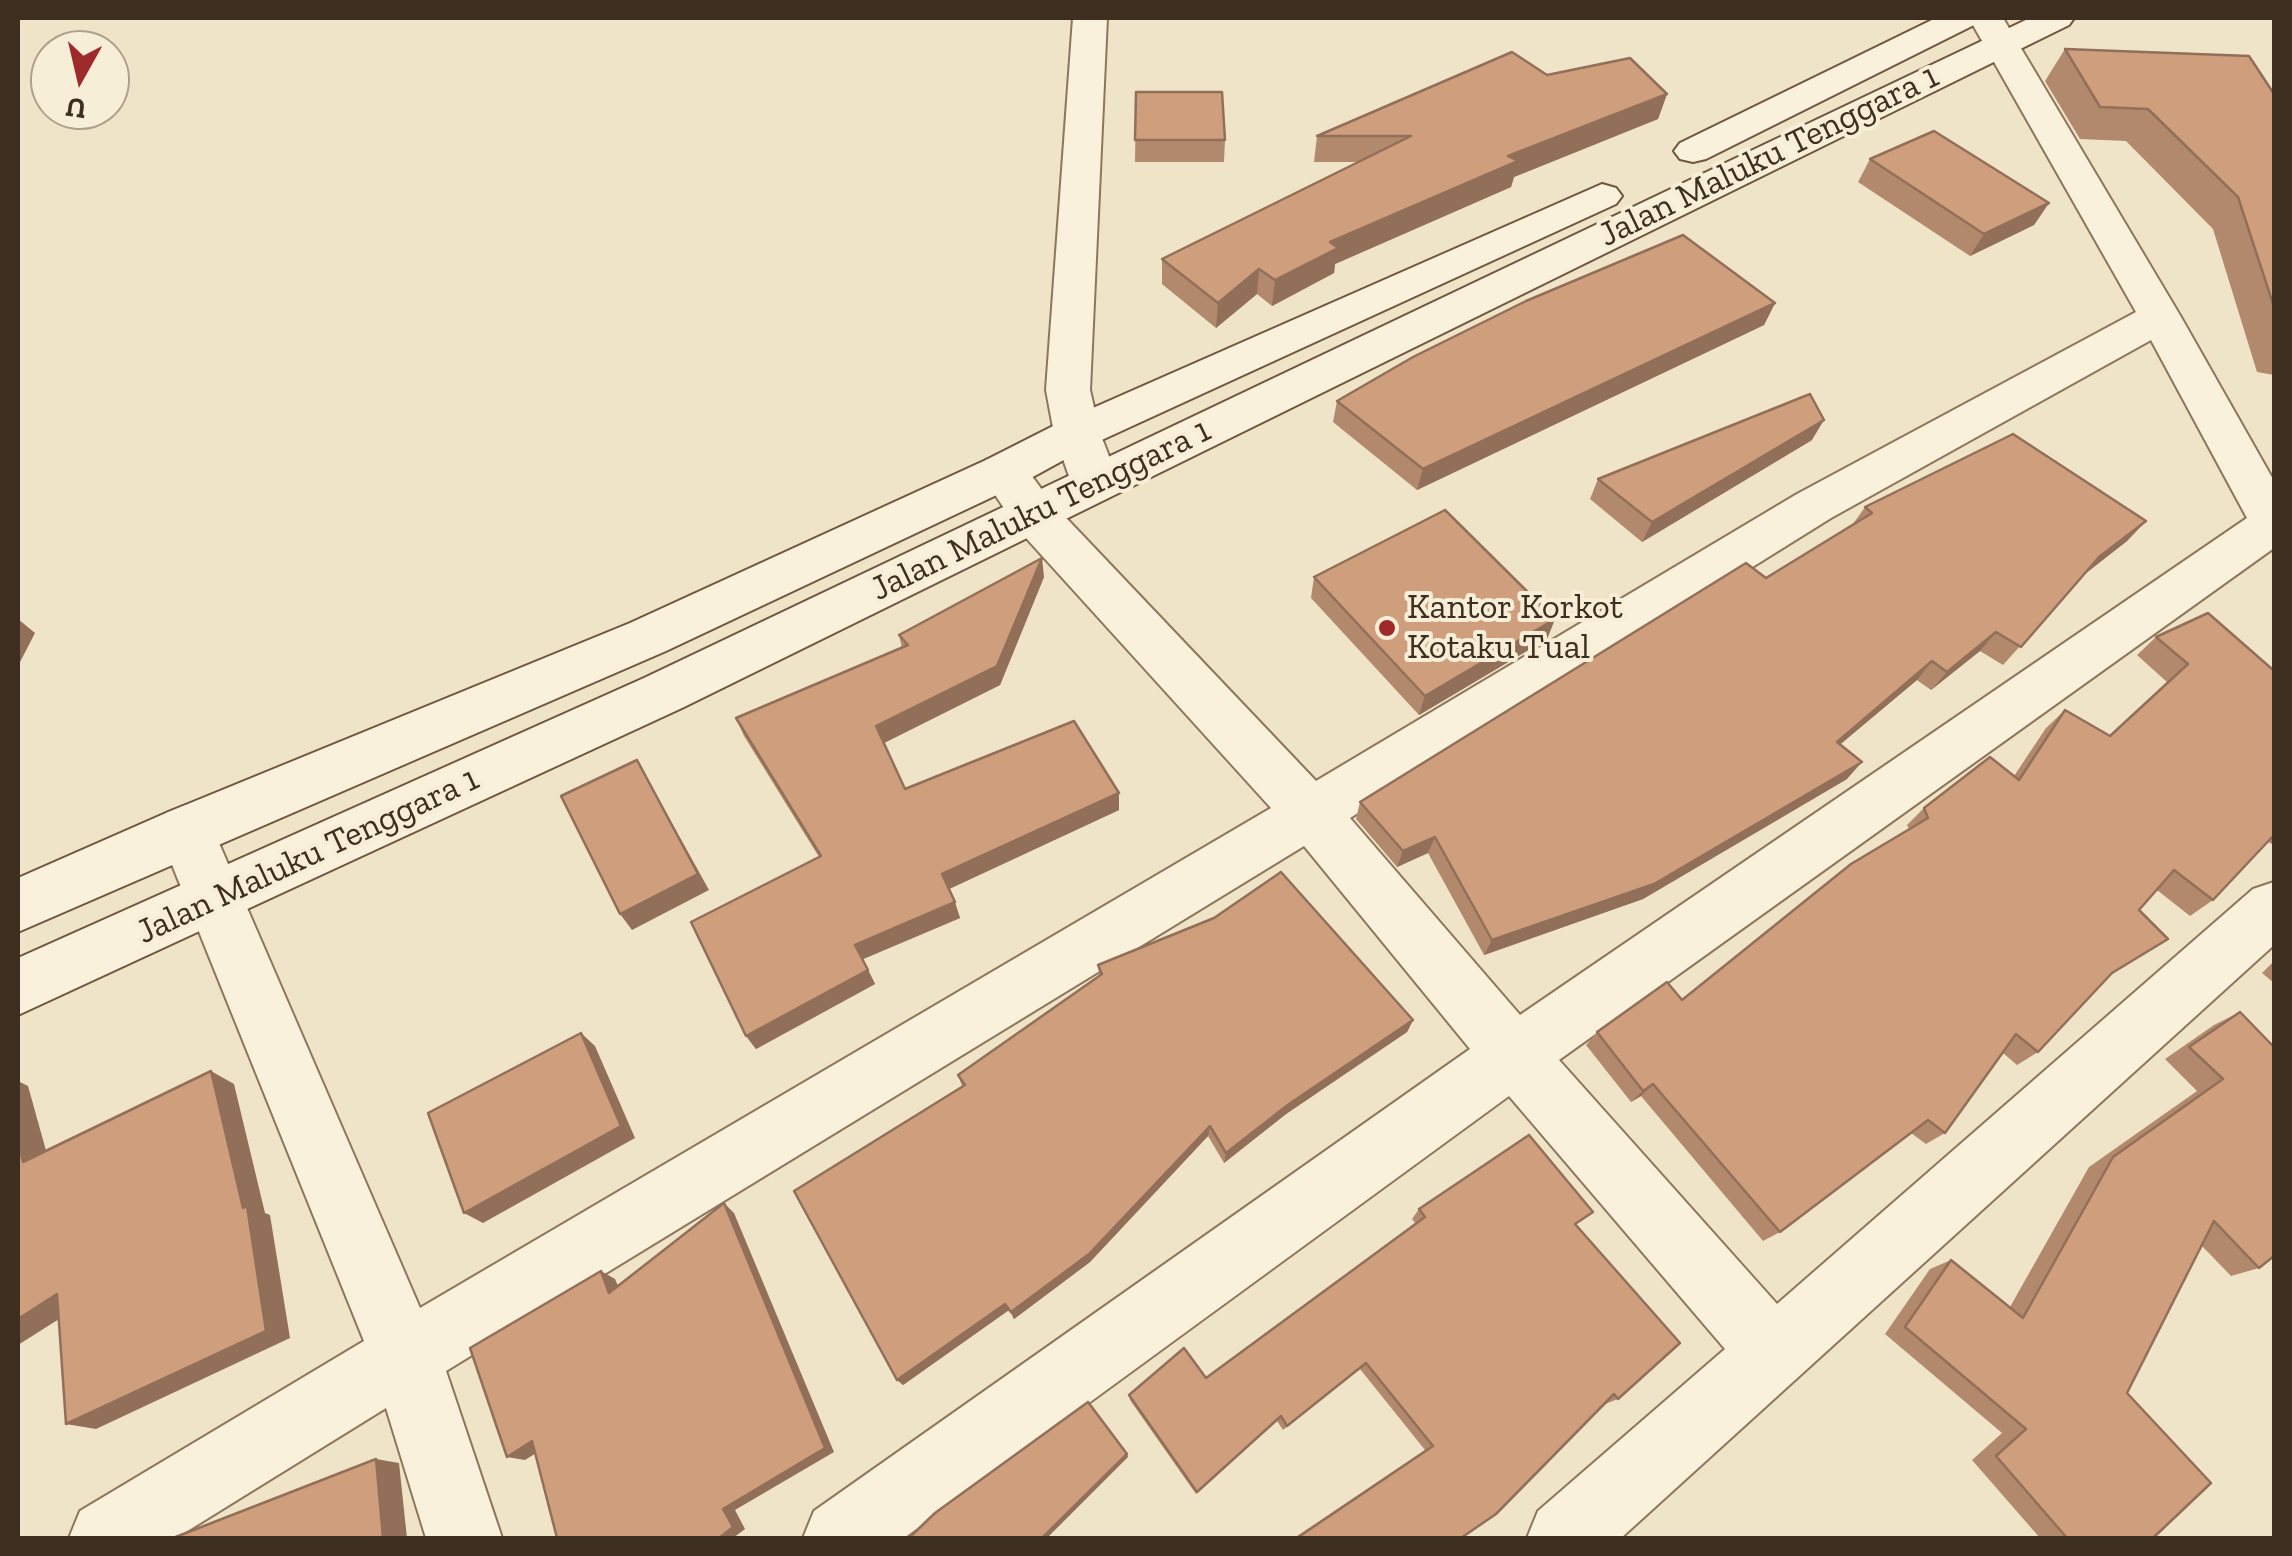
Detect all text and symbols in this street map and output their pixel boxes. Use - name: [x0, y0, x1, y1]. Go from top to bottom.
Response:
- north arrow: [30, 30, 130, 130]
- street label: Jalan Maluku Tenggara 1: [1592, 55, 1946, 257]
- text: U: [64, 90, 88, 126]
- street label: Jalan Maluku Tenggara 1: [864, 409, 1218, 611]
- place label: Kantor Korkot Kotaku Tual: [1407, 587, 1623, 669]
- marker: Kantor Korkot Kotaku Tual: [1376, 617, 1398, 639]
- street label: Jalan Maluku Tenggara 1: [130, 758, 486, 954]

